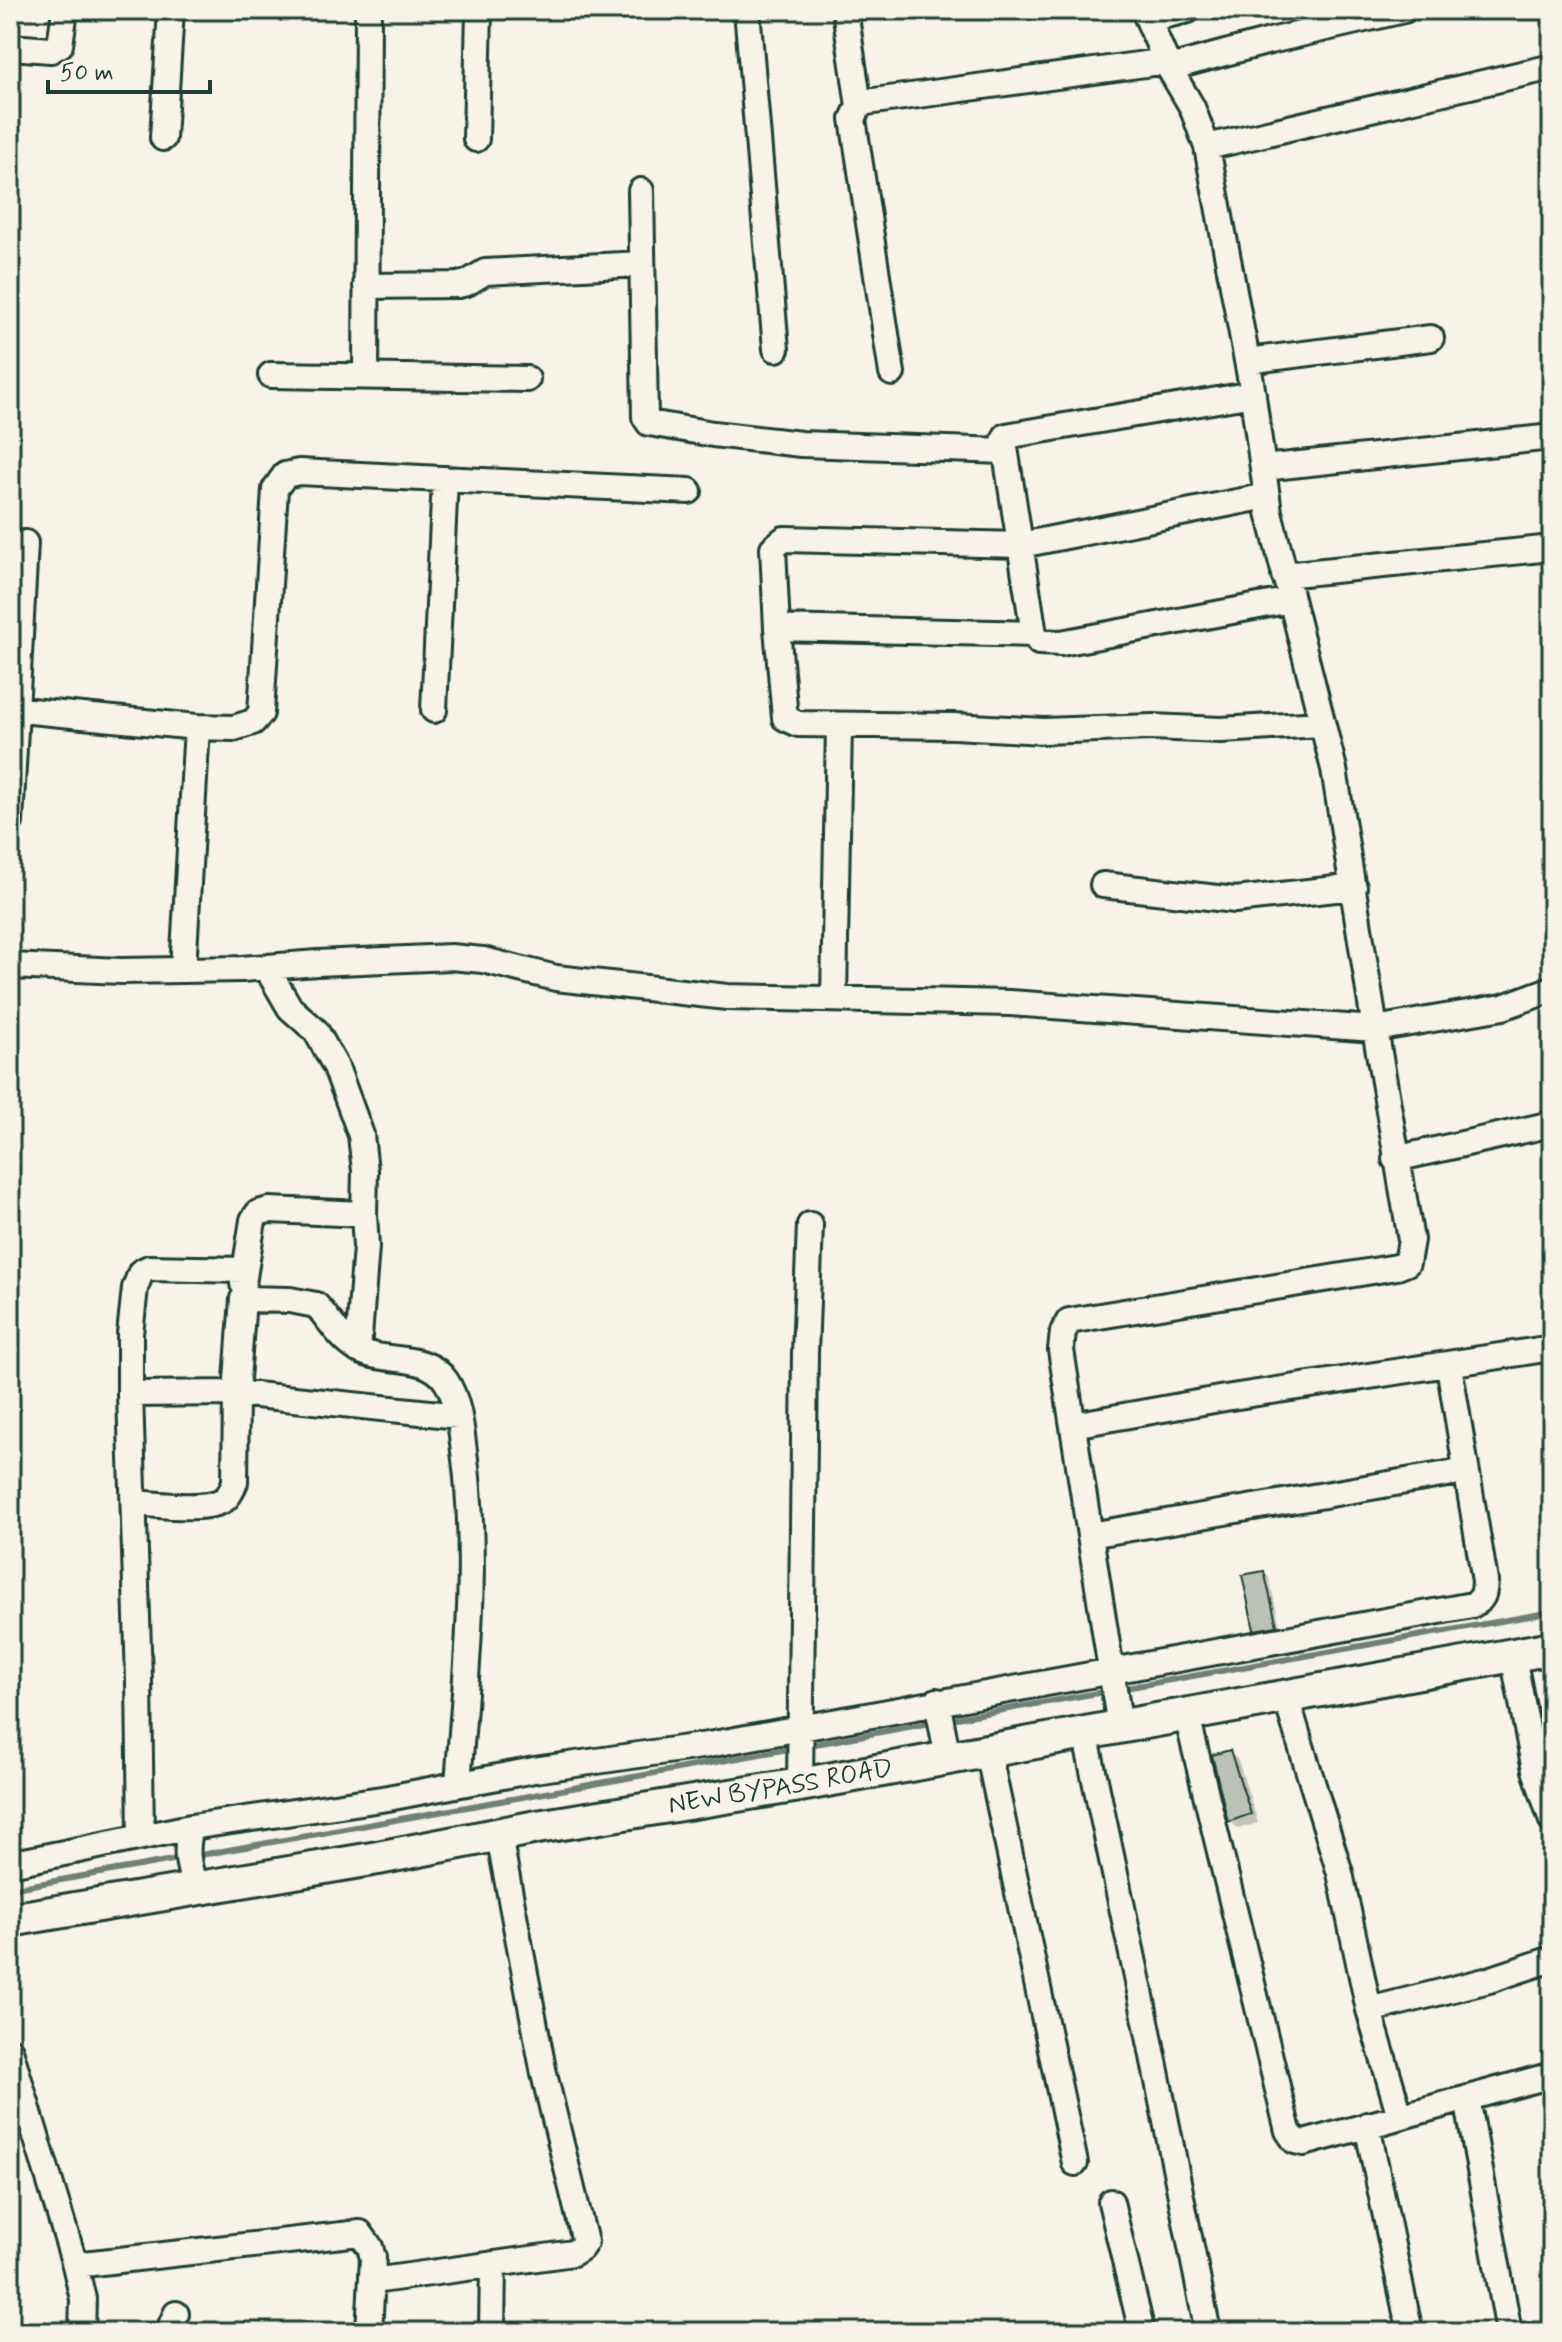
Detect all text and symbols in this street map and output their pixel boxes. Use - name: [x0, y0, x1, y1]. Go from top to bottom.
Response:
- scale bar: [48, 44, 210, 94]
- text: 50 m: [60, 58, 114, 89]
- street label: NEW BYPASS ROAD: [666, 1751, 896, 1823]

